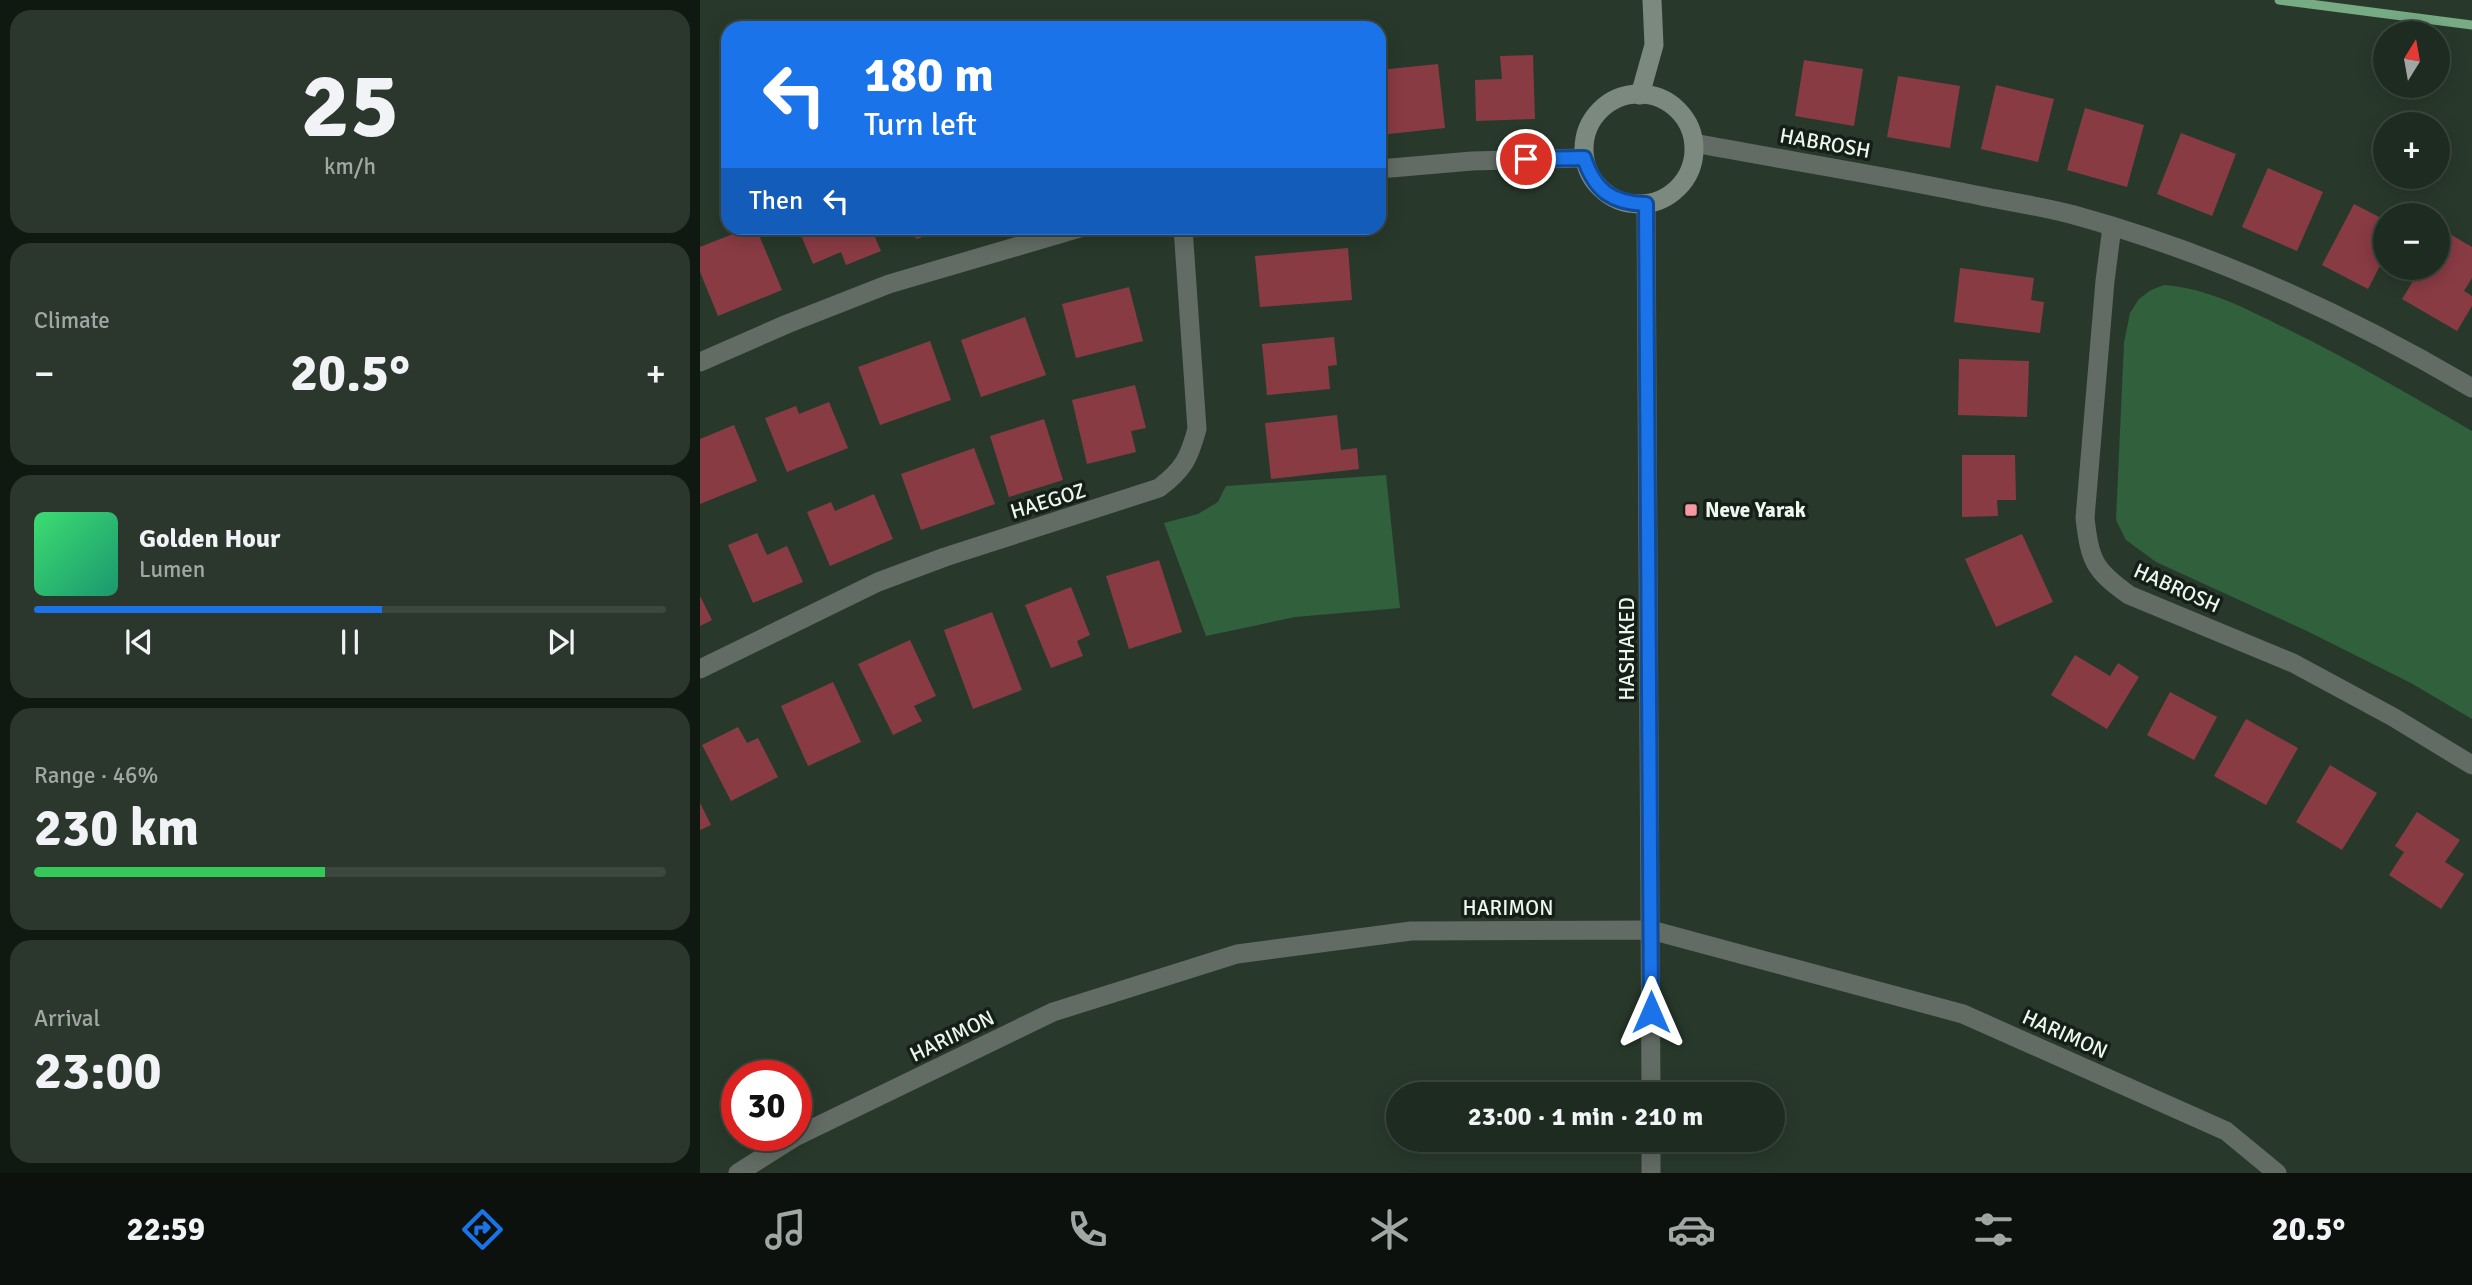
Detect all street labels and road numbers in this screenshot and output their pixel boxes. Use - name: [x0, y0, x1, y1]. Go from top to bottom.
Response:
- street label: HABROSH: [1778, 122, 1872, 164]
- street label: HAEGOZ: [1007, 477, 1089, 525]
- street label: HABROSH: [2130, 557, 2224, 619]
- street label: HASHAKED: [1614, 597, 1640, 701]
- street label: HARIMON: [1463, 895, 1553, 921]
- street label: HARIMON: [905, 1004, 999, 1068]
- street label: HARIMON: [2018, 1004, 2112, 1064]

